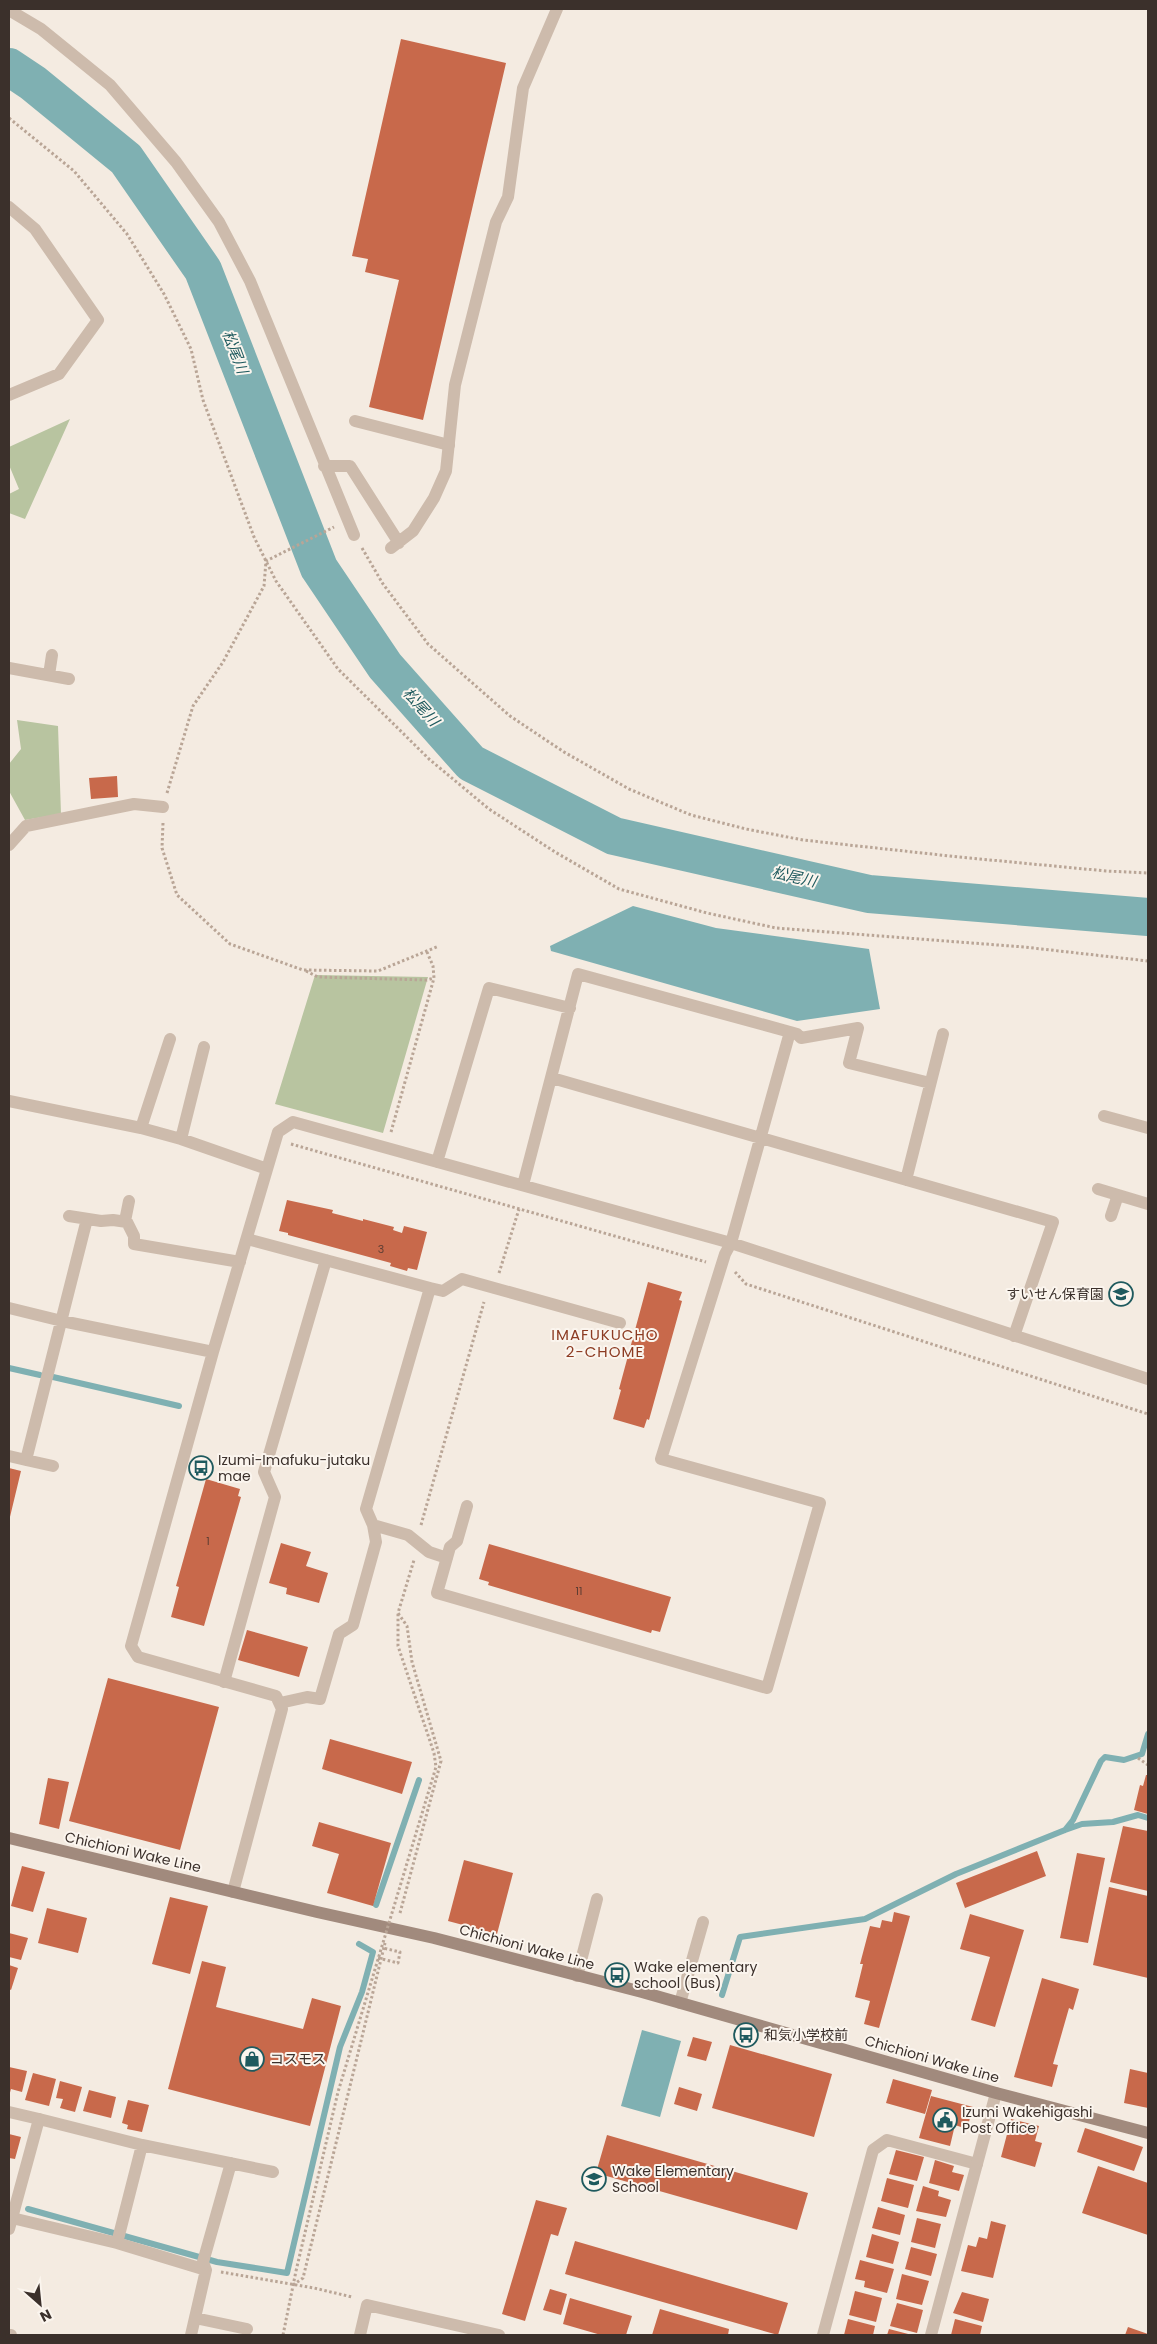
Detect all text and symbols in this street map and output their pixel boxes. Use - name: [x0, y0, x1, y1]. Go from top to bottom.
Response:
- water label: 松尾川: [218, 327, 254, 378]
- water label: 松尾川: [399, 683, 446, 732]
- water label: 松尾川: [770, 861, 820, 892]
- house number: 3: [378, 1241, 384, 1257]
- school or university icon: すいせん保育園: [1108, 1281, 1134, 1307]
- place label: すいせん保育園: [1006, 1284, 1104, 1304]
- district label: IMAFUKUCHO 2-CHOME: [551, 1324, 659, 1362]
- place label: Izumi-Imafuku-jutaku mae: [218, 1450, 370, 1486]
- bus stop icon: Izumi-Imafuku-jutaku mae: [188, 1455, 214, 1481]
- house number: 1: [206, 1533, 210, 1549]
- house number: 11: [575, 1583, 583, 1599]
- street label: Chichioni Wake Line: [63, 1827, 203, 1877]
- street label: Chichioni Wake Line: [457, 1919, 597, 1975]
- place label: Wake elementary school (Bus): [634, 1957, 757, 1993]
- bus stop icon: Wake elementary school (Bus): [604, 1962, 630, 1988]
- bus stop icon: 和気小学校前: [733, 2022, 759, 2048]
- place label: 和気小学校前: [764, 2025, 848, 2045]
- street label: Chichioni Wake Line: [862, 2030, 1002, 2088]
- shop icon: コスモス: [239, 2046, 265, 2072]
- place label: コスモス: [270, 2049, 326, 2069]
- place label: Izumi Wakehigashi Post Office: [962, 2102, 1092, 2138]
- public building icon: Izumi Wakehigashi Post Office: [932, 2107, 958, 2133]
- place label: Wake Elementary School: [612, 2161, 734, 2197]
- school or university icon: Wake Elementary School: [581, 2166, 607, 2192]
- north arrow: [15, 2279, 65, 2329]
- text: N: [37, 2304, 55, 2327]

